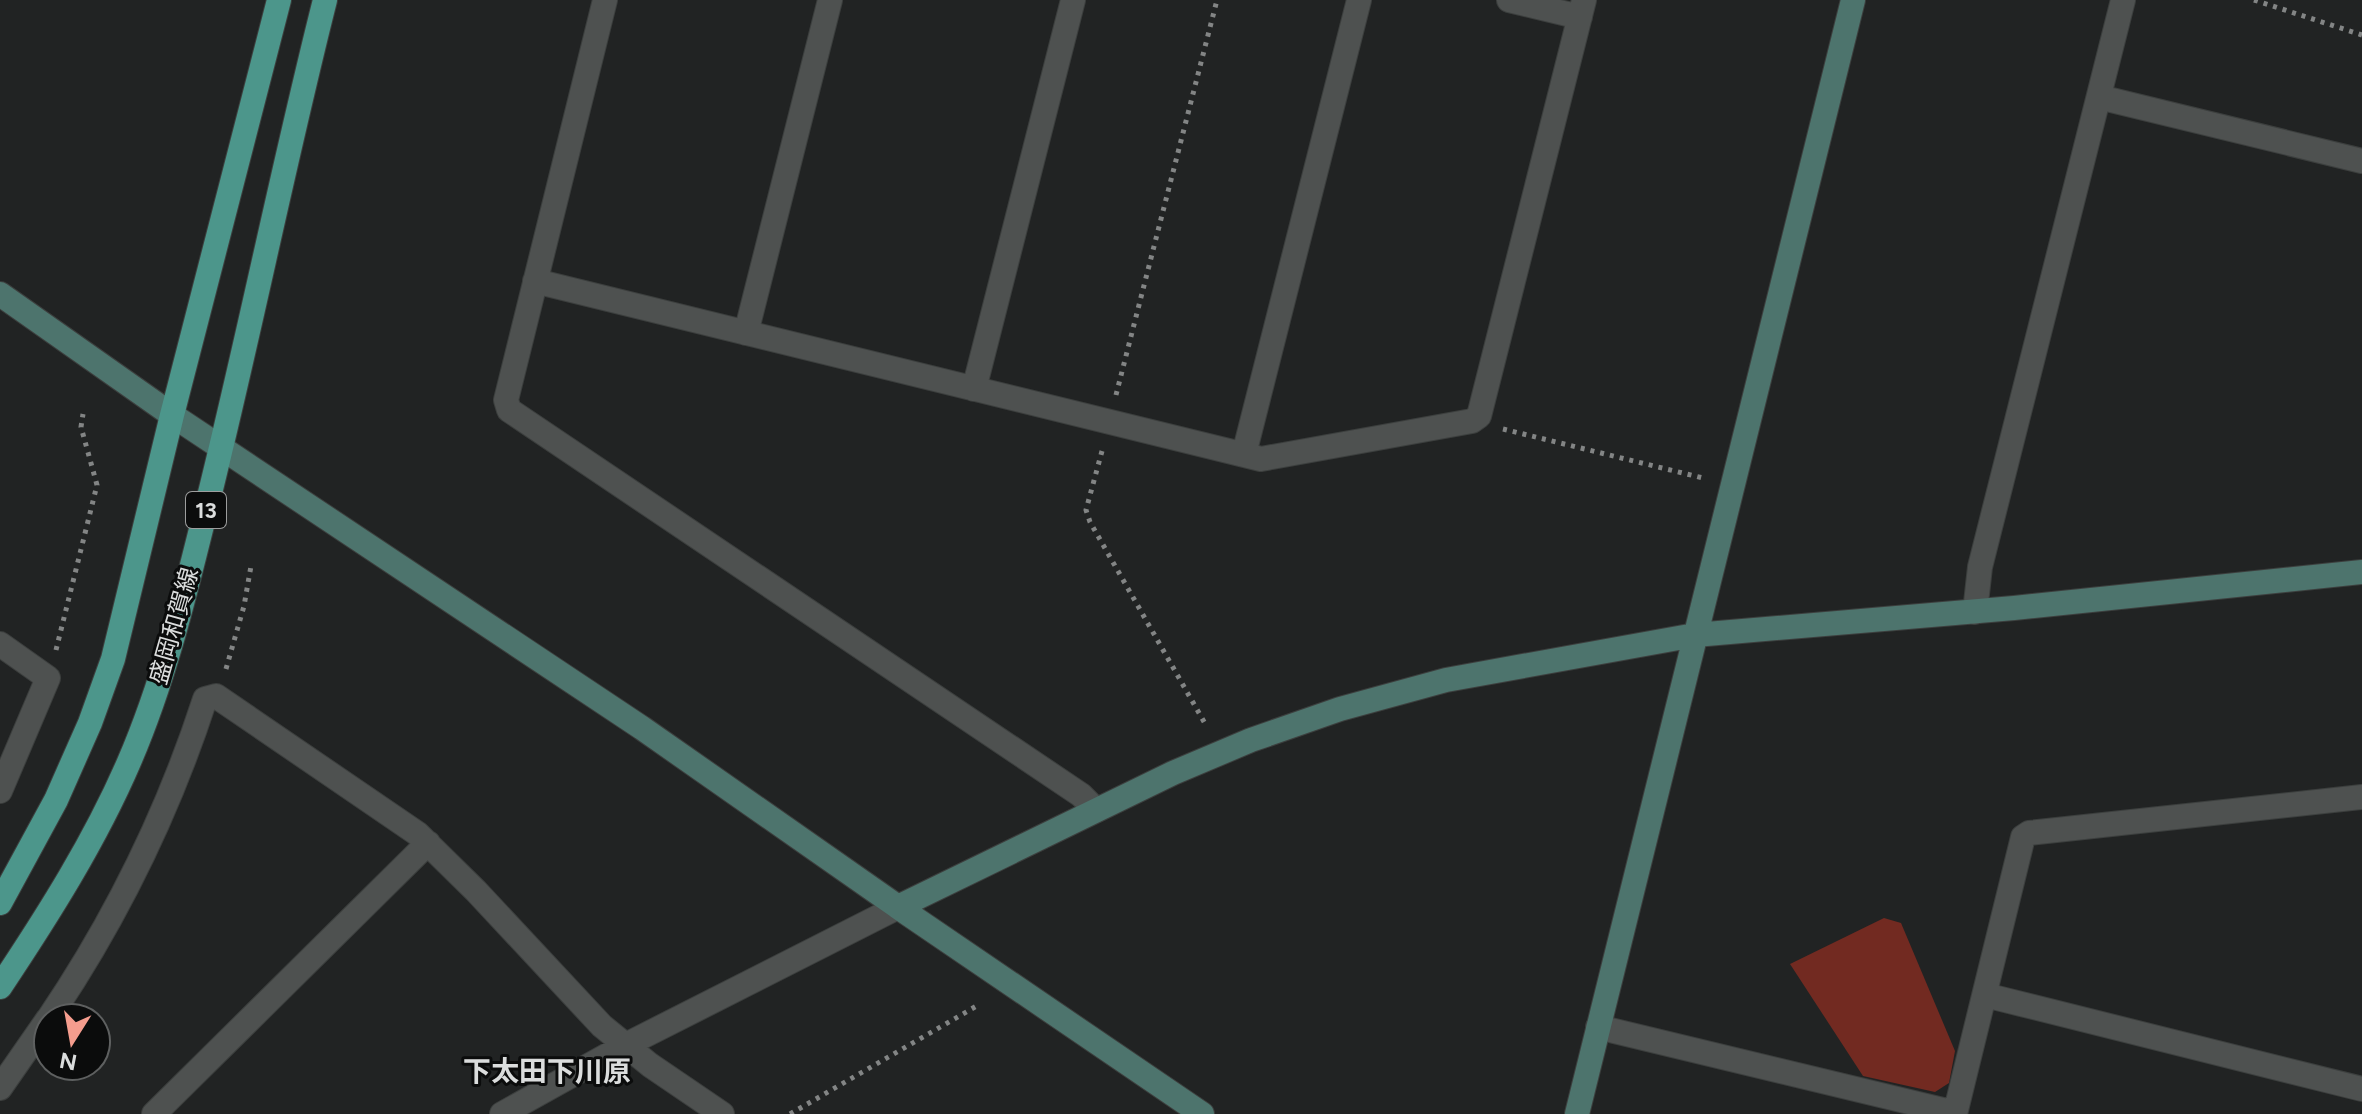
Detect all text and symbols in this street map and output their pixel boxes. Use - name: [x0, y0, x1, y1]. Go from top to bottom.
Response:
- road number: 13: [186, 492, 226, 528]
- street label: 盛岡和賀線: [143, 564, 204, 688]
- north arrow: [32, 1002, 112, 1082]
- text: N: [57, 1046, 79, 1076]
- district label: 下太田下川原: [463, 1054, 631, 1088]

